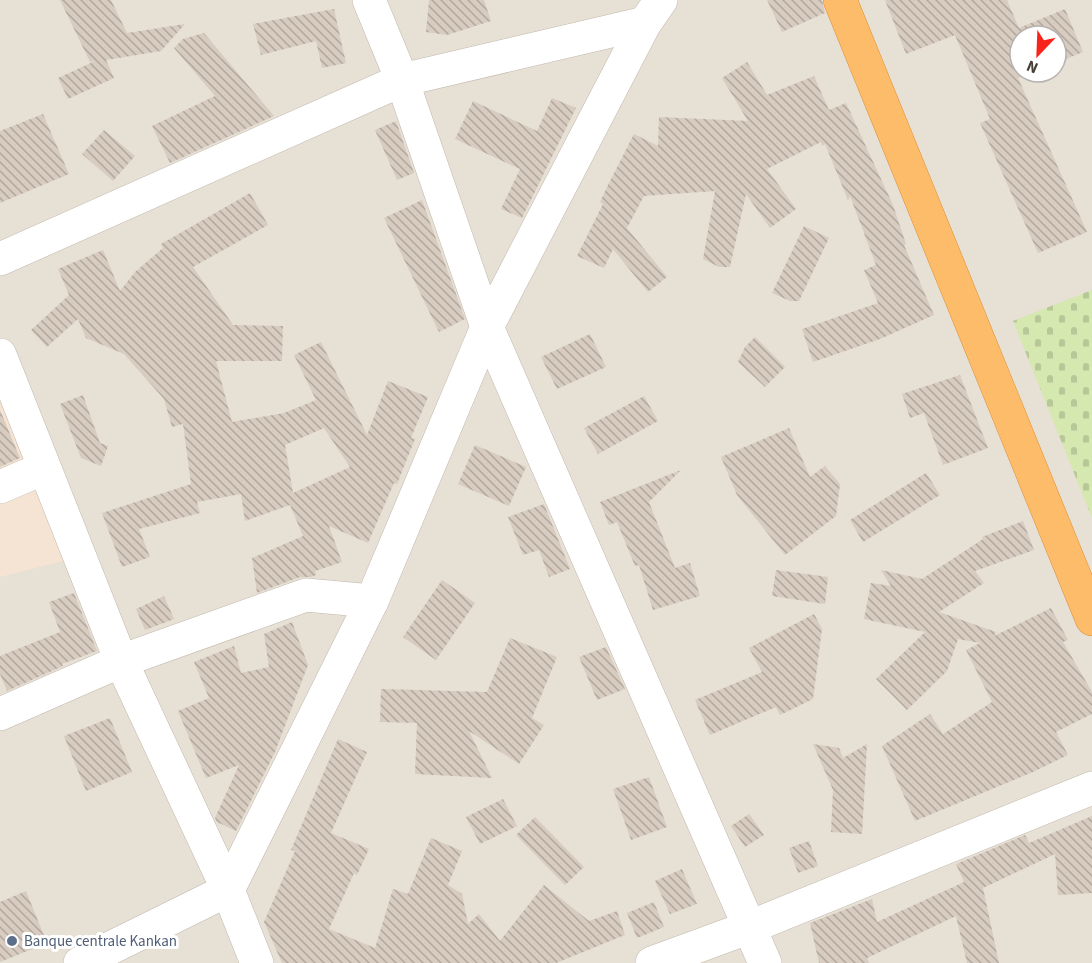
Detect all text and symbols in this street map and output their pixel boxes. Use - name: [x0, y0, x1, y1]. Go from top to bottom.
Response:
- north arrow: [1008, 24, 1068, 84]
- text: N: [1023, 55, 1042, 79]
- place label: Banque centrale Kankan: [24, 931, 177, 952]
- marker: Banque centrale Kankan: [5, 934, 19, 948]

